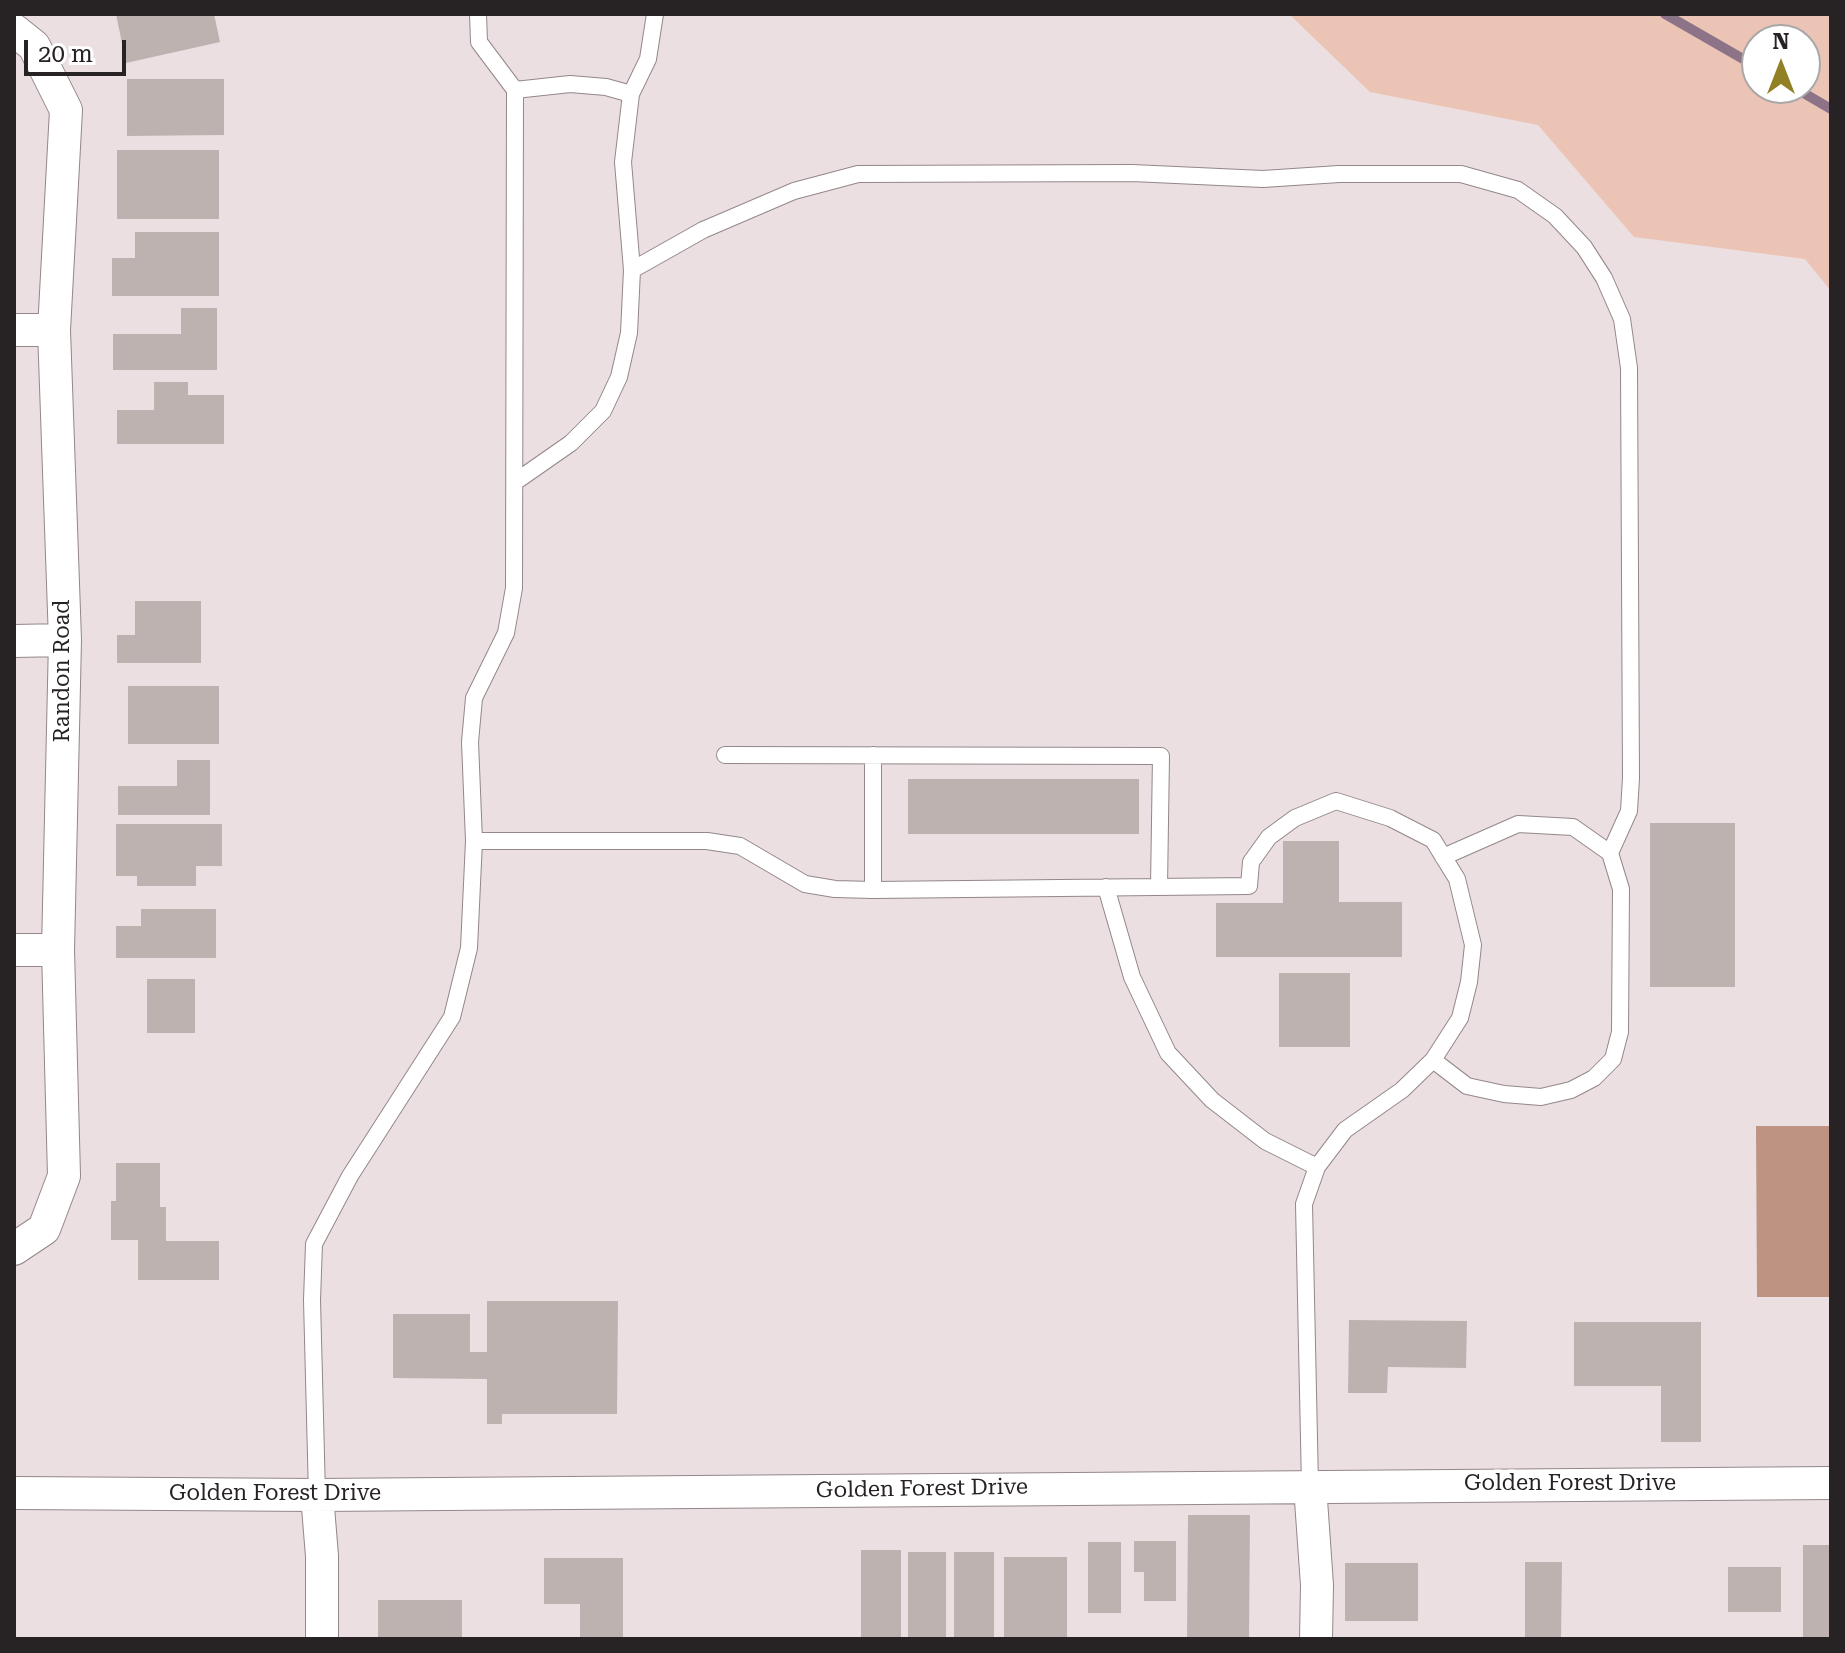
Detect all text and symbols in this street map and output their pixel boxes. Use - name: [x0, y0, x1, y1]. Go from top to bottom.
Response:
- scale bar: [28, 24, 130, 74]
- north arrow: [1741, 24, 1821, 104]
- text: N: [1773, 29, 1789, 54]
- text: 20 m: [38, 40, 93, 68]
- street label: Randon Road: [50, 600, 76, 742]
- street label: Golden Forest Drive: [1464, 1471, 1676, 1497]
- street label: Golden Forest Drive: [816, 1474, 1028, 1504]
- street label: Golden Forest Drive: [169, 1481, 381, 1507]

